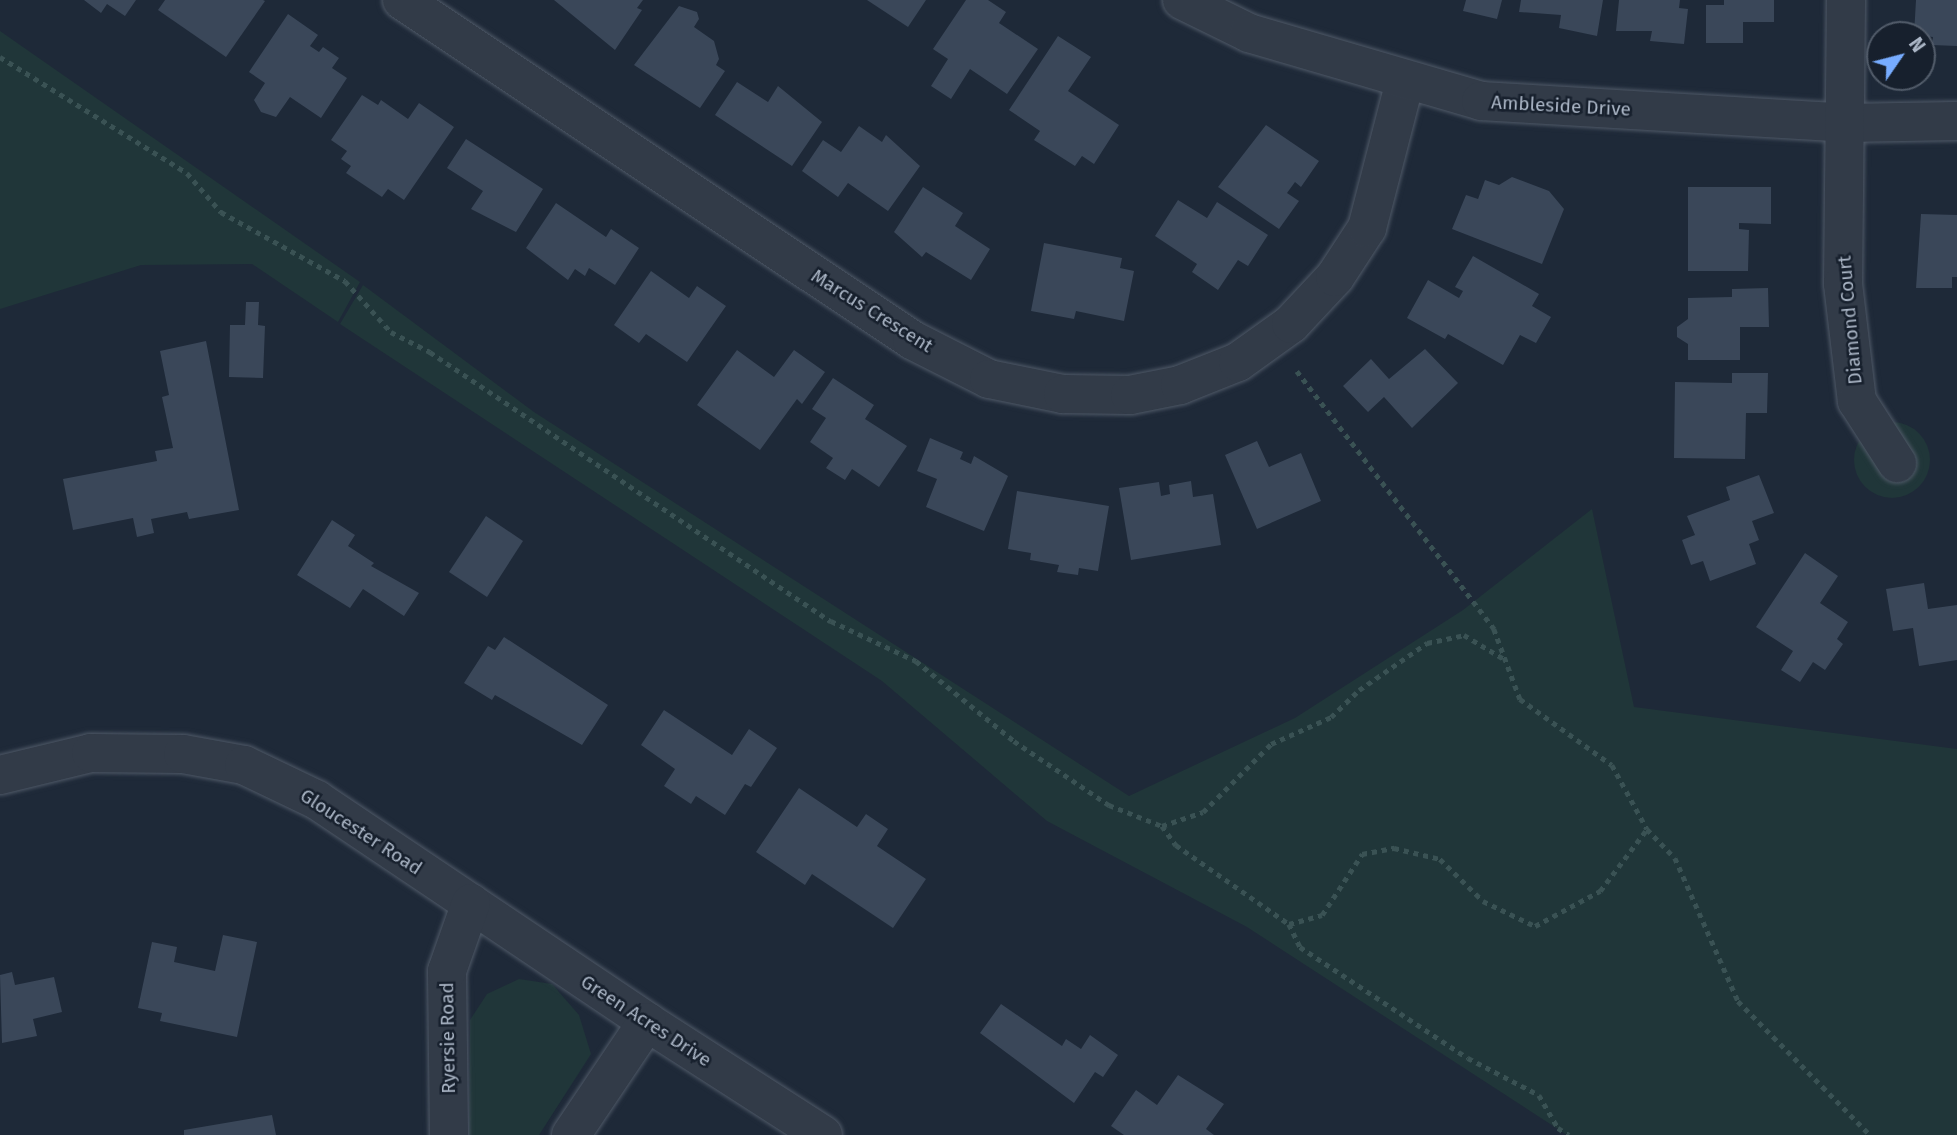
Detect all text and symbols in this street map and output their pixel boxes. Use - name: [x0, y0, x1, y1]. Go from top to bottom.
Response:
- north arrow: [1866, 21, 1936, 91]
- text: N: [1904, 33, 1930, 57]
- street label: Ambleside Drive: [1491, 91, 1631, 121]
- street label: Diamond Court: [1833, 255, 1867, 385]
- street label: Marcus Crescent: [807, 264, 937, 358]
- street label: Gloucester Road: [296, 784, 426, 880]
- street label: Green Acres Drive: [576, 970, 716, 1072]
- street label: Ryersie Road: [436, 982, 460, 1094]

